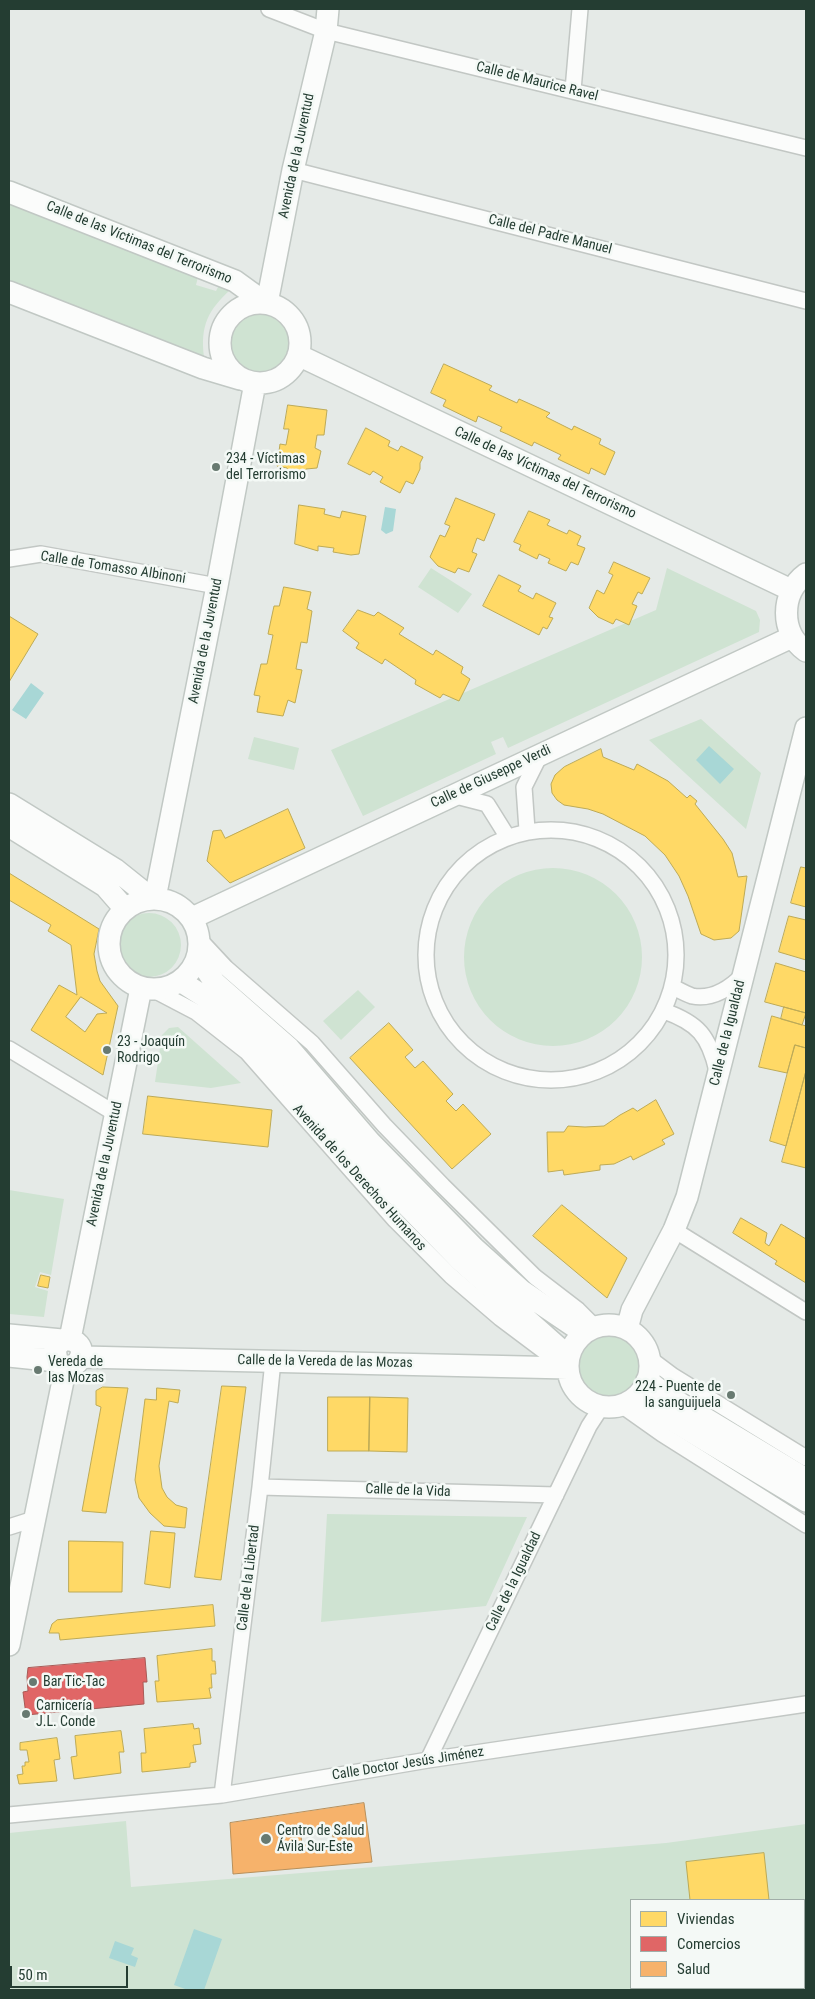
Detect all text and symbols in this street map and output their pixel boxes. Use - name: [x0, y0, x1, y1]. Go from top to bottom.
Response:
- street label: Calle de Maurice Ravel: [474, 59, 600, 105]
- street label: Avenida de la Juventud: [276, 92, 318, 220]
- street label: Calle de las Víctimas del Terrorismo: [44, 198, 234, 288]
- street label: Calle del Padre Manuel: [487, 212, 613, 258]
- street label: Calle de las Víctimas del Terrorismo: [451, 423, 639, 523]
- place label: 234 - Víctimas del Terrorismo: [226, 451, 306, 484]
- marker: 234 - Víctimas del Terrorismo: [210, 461, 222, 473]
- street label: Calle de Tomasso Albinoni: [39, 548, 187, 588]
- street label: Avenida de la Juventud: [186, 577, 226, 705]
- street label: Calle de Giuseppe Verdi: [428, 742, 554, 812]
- street label: Calle de la Igualdad: [707, 978, 749, 1088]
- place label: 23 - Joaquín Rodrigo: [117, 1034, 185, 1066]
- marker: 23 - Joaquín Rodrigo: [101, 1044, 113, 1056]
- street label: Avenida de la Juventud: [84, 1100, 126, 1228]
- street label: Avenida de los Derechos Humanos: [289, 1101, 429, 1255]
- street label: Calle de la Vereda de las Mozas: [237, 1352, 413, 1372]
- place label: Vereda de las Mozas: [48, 1354, 104, 1386]
- marker: Vereda de las Mozas: [32, 1364, 44, 1376]
- place label: 224 - Puente de la sanguijuela: [635, 1379, 721, 1411]
- marker: 224 - Puente de la sanguijuela: [725, 1389, 737, 1401]
- street label: Calle de la Vida: [365, 1481, 451, 1501]
- street label: Calle de la Libertad: [234, 1524, 264, 1632]
- street label: Calle de la Igualdad: [483, 1530, 545, 1634]
- place label: Bar Tic-Tac: [43, 1674, 105, 1690]
- marker: Bar Tic-Tac: [27, 1676, 39, 1688]
- place label: Carnicería J.L. Conde: [36, 1698, 95, 1730]
- marker: Carnicería J.L. Conde: [20, 1708, 32, 1720]
- street label: Calle Doctor Jesús Jiménez: [331, 1744, 485, 1784]
- place label: Centro de Salud Ávila Sur-Este: [277, 1823, 364, 1855]
- marker: Centro de Salud Ávila Sur-Este: [259, 1832, 273, 1846]
- legend: [630, 1899, 805, 1989]
- text: Viviendas: [677, 1910, 734, 1928]
- text: Comercios: [677, 1935, 741, 1953]
- scale bar: [12, 1956, 130, 1988]
- text: Salud: [677, 1960, 710, 1978]
- text: 50 m: [18, 1966, 48, 1984]

